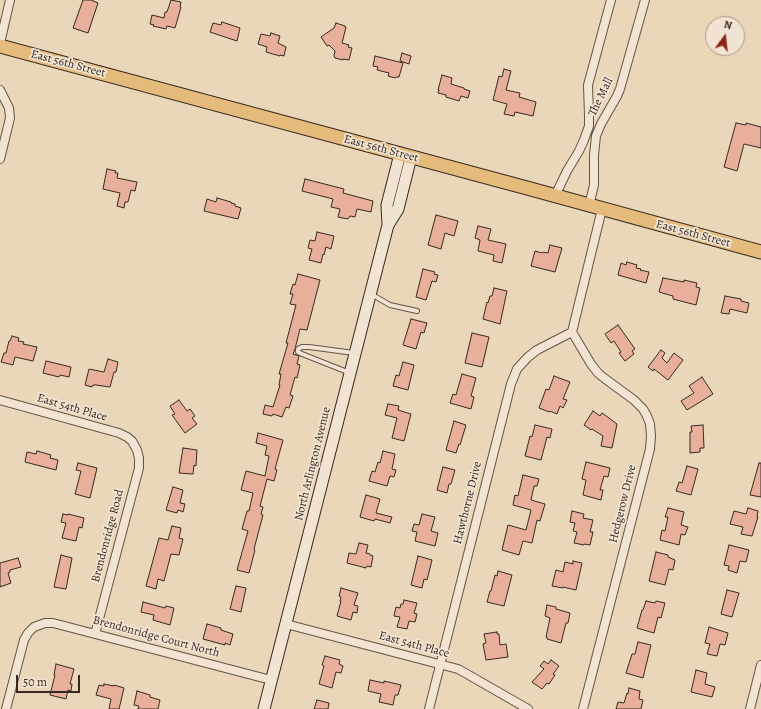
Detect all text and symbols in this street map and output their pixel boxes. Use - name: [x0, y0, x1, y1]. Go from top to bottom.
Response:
- north arrow: [705, 16, 745, 56]
- text: N: [722, 17, 734, 33]
- street label: East 56th Street: [29, 47, 107, 81]
- street label: The Mall: [586, 75, 616, 119]
- street label: East 56th Street: [342, 132, 420, 166]
- street label: East 56th Street: [654, 217, 732, 251]
- street label: East 54th Place: [35, 391, 109, 425]
- street label: North Arlington Avenue: [292, 406, 334, 522]
- street label: Hawthorne Drive: [451, 460, 485, 546]
- street label: Hedgerow Drive: [606, 463, 640, 545]
- street label: Brendonridge Road: [89, 488, 127, 584]
- street label: Brendonridge Court North: [91, 613, 221, 661]
- street label: East 54th Place: [377, 629, 451, 661]
- scale bar: [18, 667, 82, 693]
- text: 50 m: [23, 674, 47, 690]

